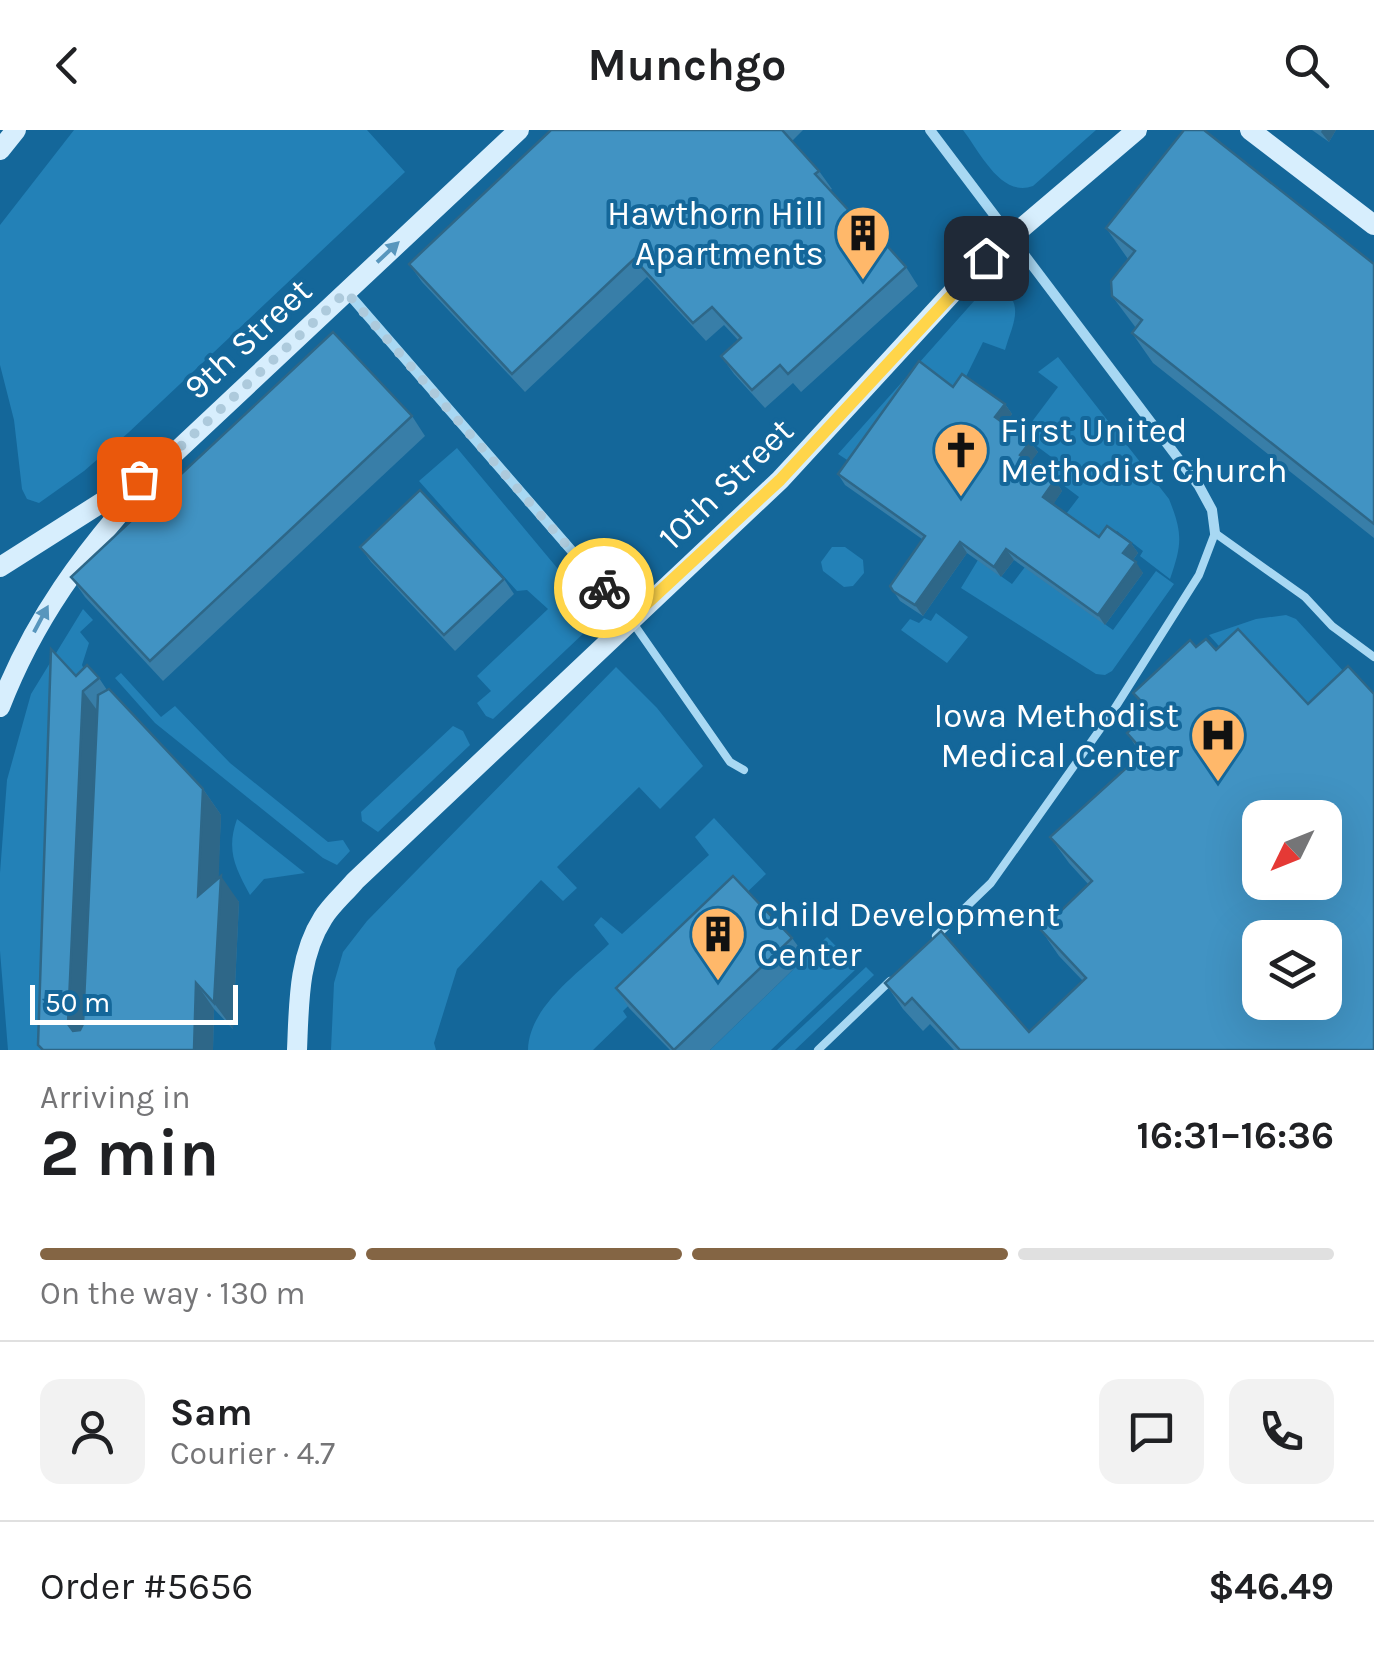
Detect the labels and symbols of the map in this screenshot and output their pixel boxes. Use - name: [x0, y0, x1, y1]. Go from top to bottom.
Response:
- place label: Hawthorn Hill Apartments: [607, 193, 824, 274]
- building icon: Hawthorn Hill Apartments: [833, 203, 893, 282]
- pin: [944, 216, 1029, 301]
- one-way arrow: [376, 241, 400, 264]
- street label: 9th Street: [176, 270, 320, 408]
- street label: 10th Street: [650, 410, 802, 558]
- place label: First United Methodist Church: [1000, 410, 1288, 491]
- church icon: First United Methodist Church: [931, 420, 991, 499]
- pin: [97, 437, 182, 522]
- courier: [554, 538, 654, 638]
- one-way arrow: [33, 604, 50, 633]
- place label: Iowa Methodist Medical Center: [933, 695, 1179, 776]
- hospital icon: Iowa Methodist Medical Center: [1188, 705, 1248, 784]
- north arrow: [1242, 800, 1342, 900]
- place label: Child Development Center: [757, 894, 1060, 975]
- building icon: Child Development Center: [688, 904, 748, 983]
- scale bar: [30, 980, 238, 1024]

